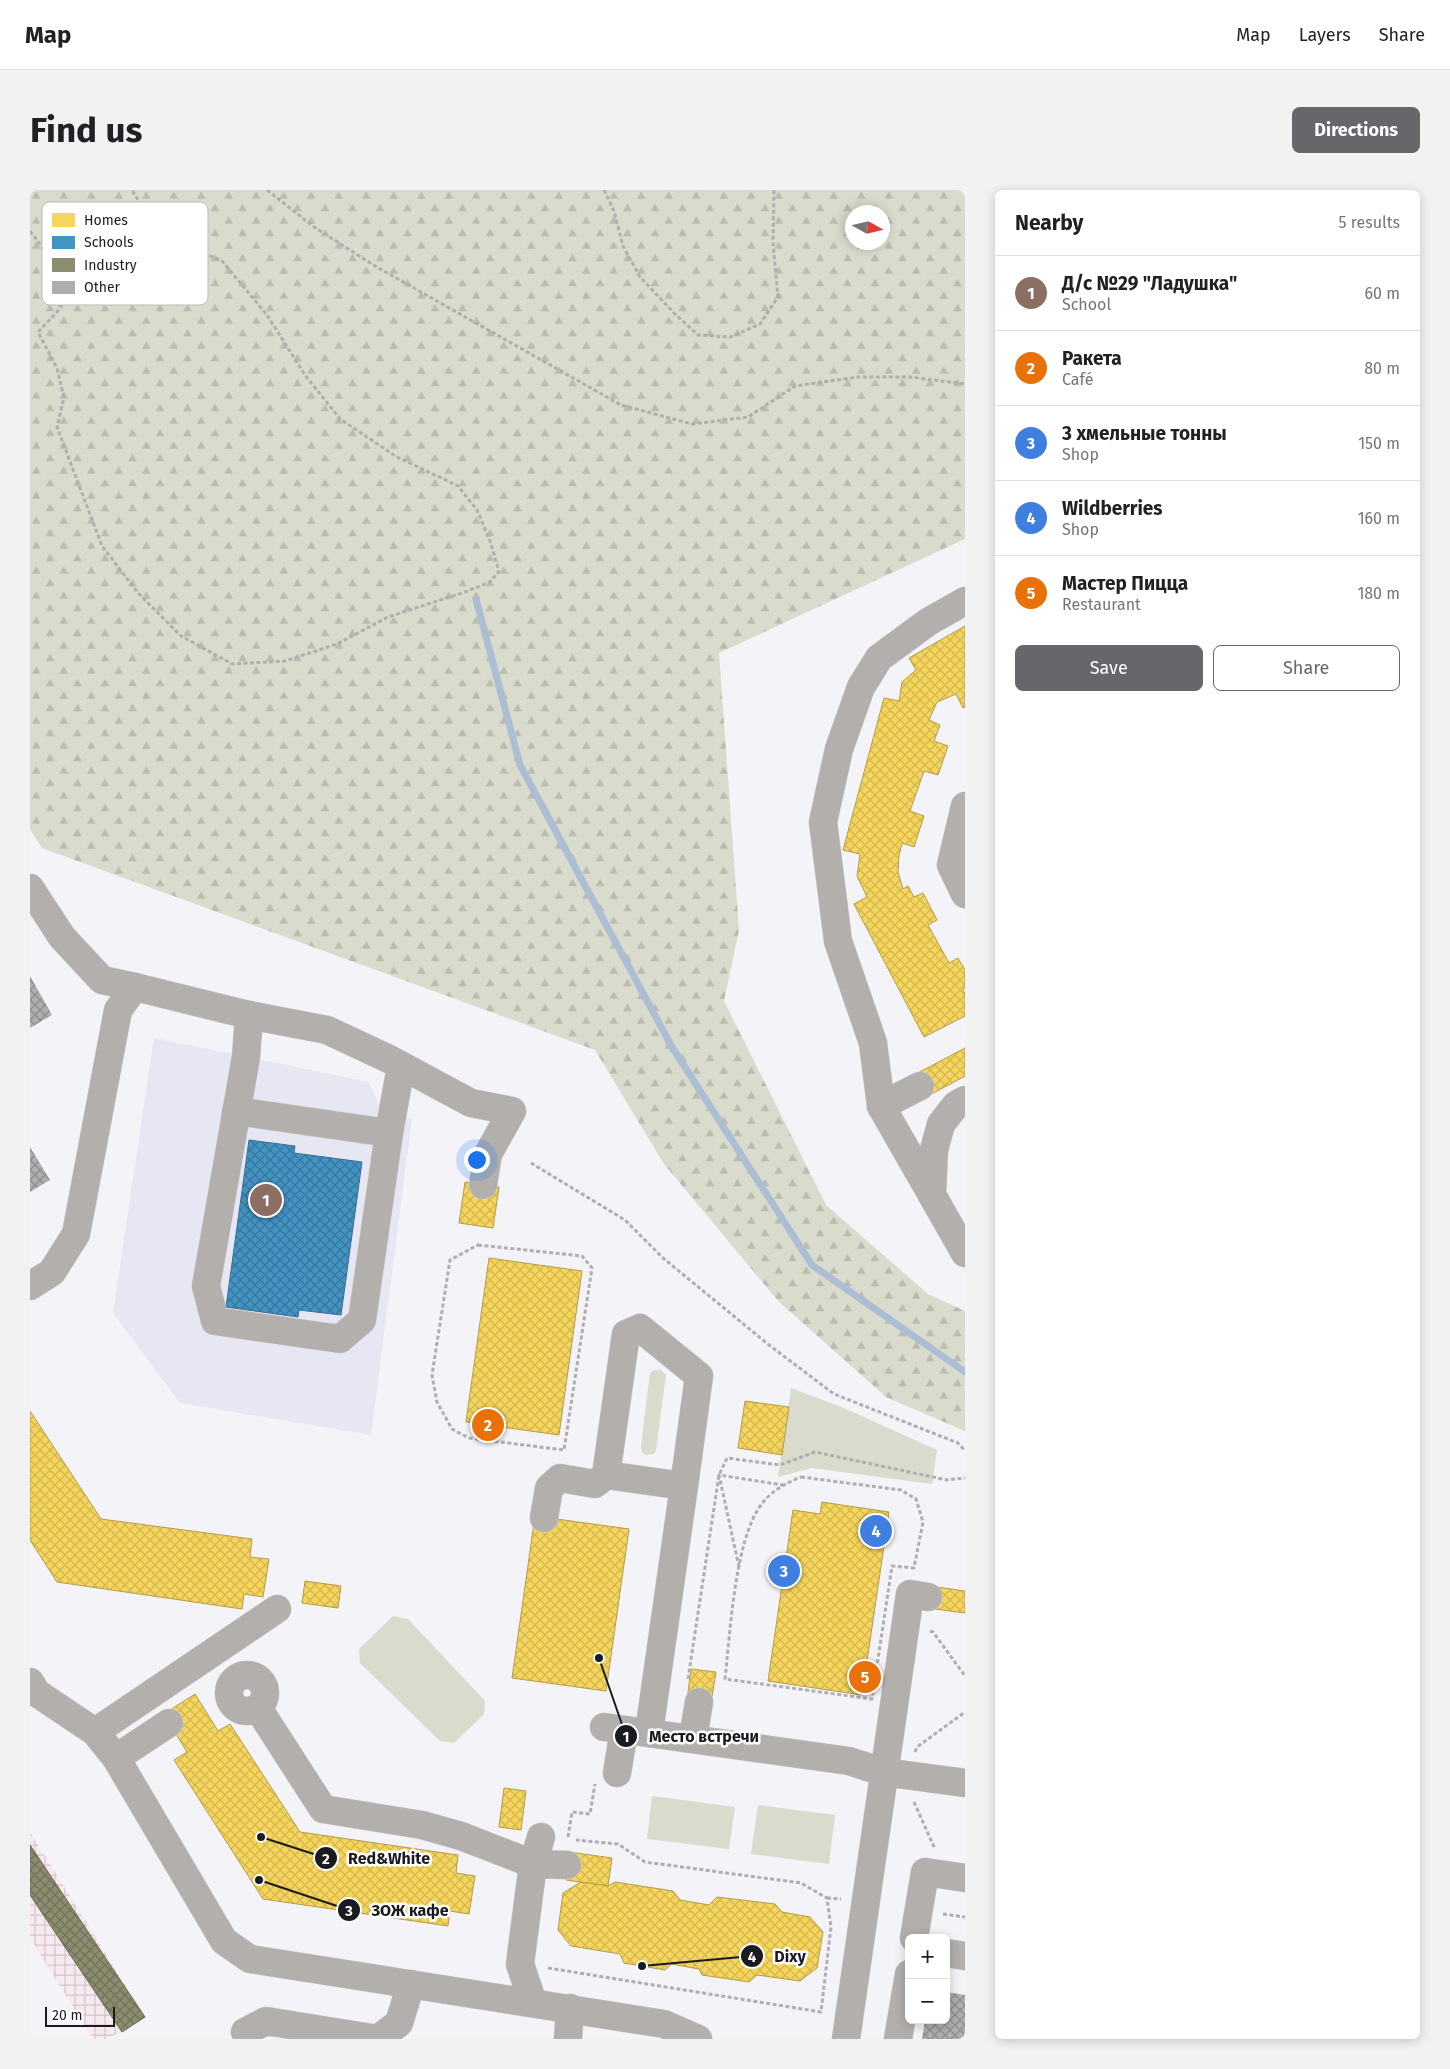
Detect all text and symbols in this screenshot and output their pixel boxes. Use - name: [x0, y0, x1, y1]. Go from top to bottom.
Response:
- text: Map: [25, 21, 71, 49]
- text: Map: [1236, 24, 1271, 46]
- text: Layers: [1299, 24, 1351, 46]
- text: Share: [1379, 24, 1425, 46]
- button: Directions: [1292, 107, 1420, 153]
- text: Find us: [30, 109, 142, 151]
- legend: [42, 202, 208, 305]
- north arrow: [845, 205, 890, 250]
- text: Nearby: [1015, 210, 1083, 236]
- text: Homes: [84, 212, 128, 229]
- text: 5 results: [1339, 213, 1400, 232]
- text: Schools: [84, 234, 134, 251]
- text: Industry: [84, 257, 137, 274]
- text: Д/с №29 "Ладушка": [1062, 272, 1237, 295]
- text: Other: [84, 279, 121, 296]
- text: 1: [1027, 284, 1035, 303]
- text: 60 m: [1365, 284, 1400, 303]
- text: School: [1062, 295, 1111, 314]
- text: Ракета: [1062, 347, 1122, 370]
- text: 2: [1027, 359, 1035, 378]
- text: 80 m: [1364, 359, 1400, 378]
- text: Café: [1062, 370, 1093, 389]
- text: 3 хмельные тонны: [1062, 422, 1227, 445]
- text: 3: [1027, 434, 1035, 453]
- text: 150 m: [1358, 434, 1400, 453]
- text: Shop: [1062, 445, 1099, 464]
- text: Wildberries: [1062, 497, 1163, 520]
- text: 4: [1026, 509, 1036, 528]
- text: 160 m: [1358, 509, 1400, 528]
- text: Shop: [1062, 520, 1099, 539]
- text: Мастер Пицца: [1062, 572, 1188, 595]
- text: 5: [1027, 584, 1035, 603]
- text: 180 m: [1357, 584, 1400, 603]
- text: Restaurant: [1062, 595, 1141, 614]
- button: Save: [1015, 645, 1203, 691]
- button: Share: [1213, 645, 1400, 691]
- your location: [464, 1147, 490, 1173]
- pin: 1: [250, 1181, 282, 1219]
- pin: 2: [472, 1406, 504, 1444]
- pin: 4: [860, 1512, 892, 1550]
- pin: 3: [768, 1552, 800, 1590]
- pin: 5: [849, 1658, 881, 1696]
- callout: Место встречи: [614, 1721, 769, 1752]
- text: Место встречи: [649, 1727, 759, 1746]
- text: 1: [623, 1728, 629, 1746]
- callout: Red&White: [314, 1843, 440, 1874]
- text: Red&White: [348, 1849, 430, 1868]
- text: 2: [322, 1850, 330, 1868]
- callout: ЗОЖ кафе: [337, 1895, 459, 1926]
- text: ЗОЖ кафе: [370, 1901, 449, 1920]
- text: 3: [344, 1902, 353, 1920]
- map controls: [905, 1934, 950, 2024]
- button: +: [905, 1934, 950, 1979]
- callout: Dixy: [740, 1941, 816, 1972]
- text: Dixy: [774, 1947, 806, 1966]
- text: 4: [748, 1948, 757, 1966]
- button: −: [905, 1979, 950, 2024]
- scale bar: [45, 2004, 115, 2027]
- text: 20 m: [52, 2007, 82, 2024]

